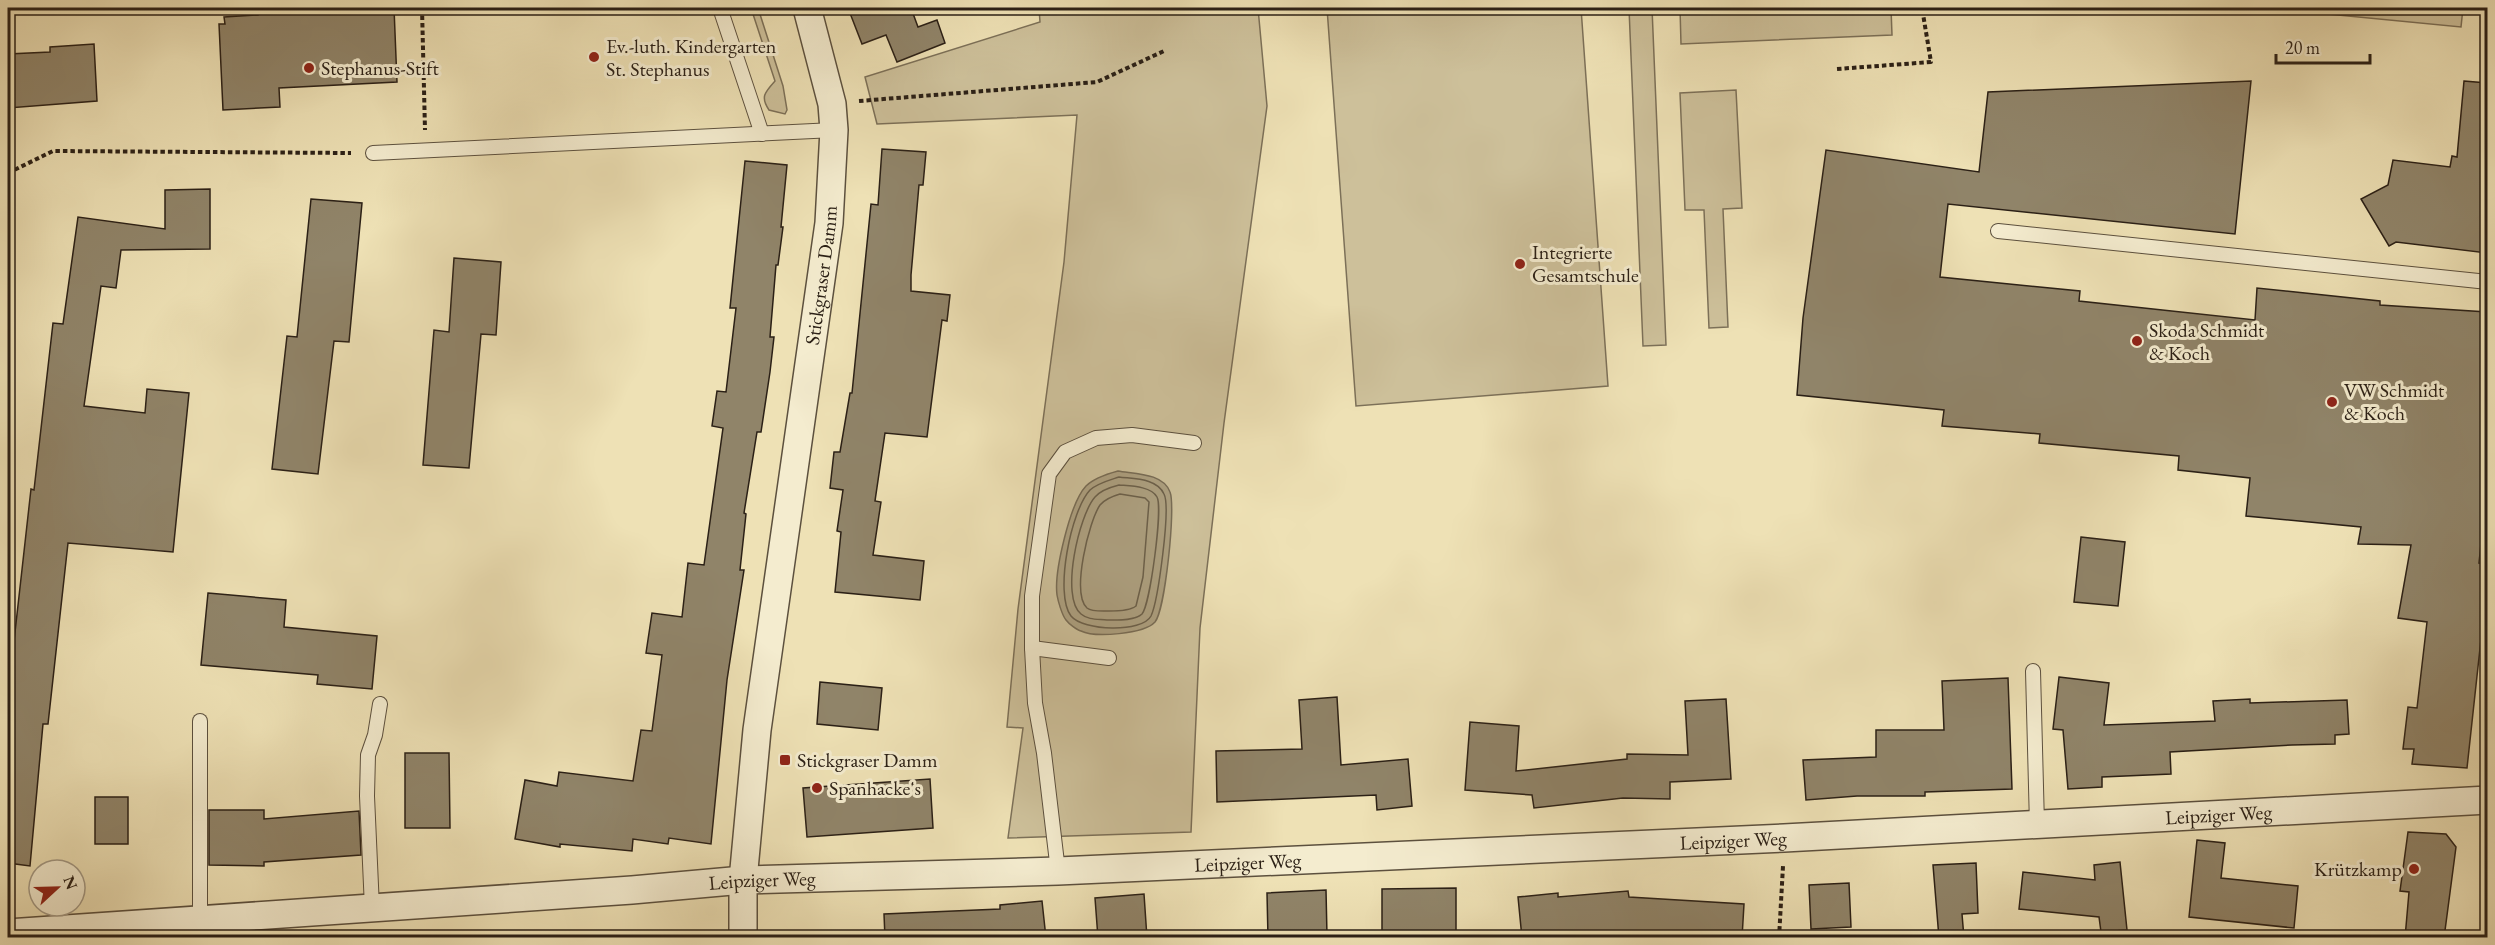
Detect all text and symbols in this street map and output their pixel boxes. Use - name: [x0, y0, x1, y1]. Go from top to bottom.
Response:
- scale bar: [2276, 27, 2370, 65]
- place label: Ev.-luth. Kindergarten St. Stephanus: [606, 33, 777, 82]
- text: 20 m: [2285, 36, 2320, 59]
- marker: Ev.-luth. Kindergarten St. Stephanus: [587, 50, 601, 64]
- place label: Stephanus-Stift: [321, 55, 440, 81]
- marker: Stephanus-Stift: [302, 61, 316, 75]
- street label: Stickgraser Damm: [799, 204, 843, 347]
- place label: Integrierte Gesamtschule: [1532, 239, 1639, 288]
- marker: Integrierte Gesamtschule: [1513, 257, 1527, 271]
- place label: Skoda Schmidt & Koch: [2149, 317, 2265, 366]
- marker: Skoda Schmidt & Koch: [2130, 334, 2144, 348]
- place label: VW Schmidt & Koch: [2344, 377, 2445, 426]
- marker: VW Schmidt & Koch: [2325, 395, 2339, 409]
- place label: Stickgraser Damm: [797, 747, 938, 773]
- marker: Stickgraser Damm: [778, 753, 792, 767]
- place label: Spanhacke's: [829, 775, 921, 801]
- marker: Spanhacke's: [810, 781, 824, 795]
- street label: Leipziger Weg: [2164, 799, 2273, 830]
- street label: Leipziger Weg: [1679, 825, 1788, 856]
- street label: Leipziger Weg: [1194, 847, 1302, 878]
- place label: Krützkamp: [2314, 856, 2402, 882]
- north arrow: [27, 858, 87, 918]
- marker: Krützkamp: [2407, 862, 2421, 876]
- street label: Leipziger Weg: [708, 865, 816, 896]
- text: N: [58, 873, 83, 893]

